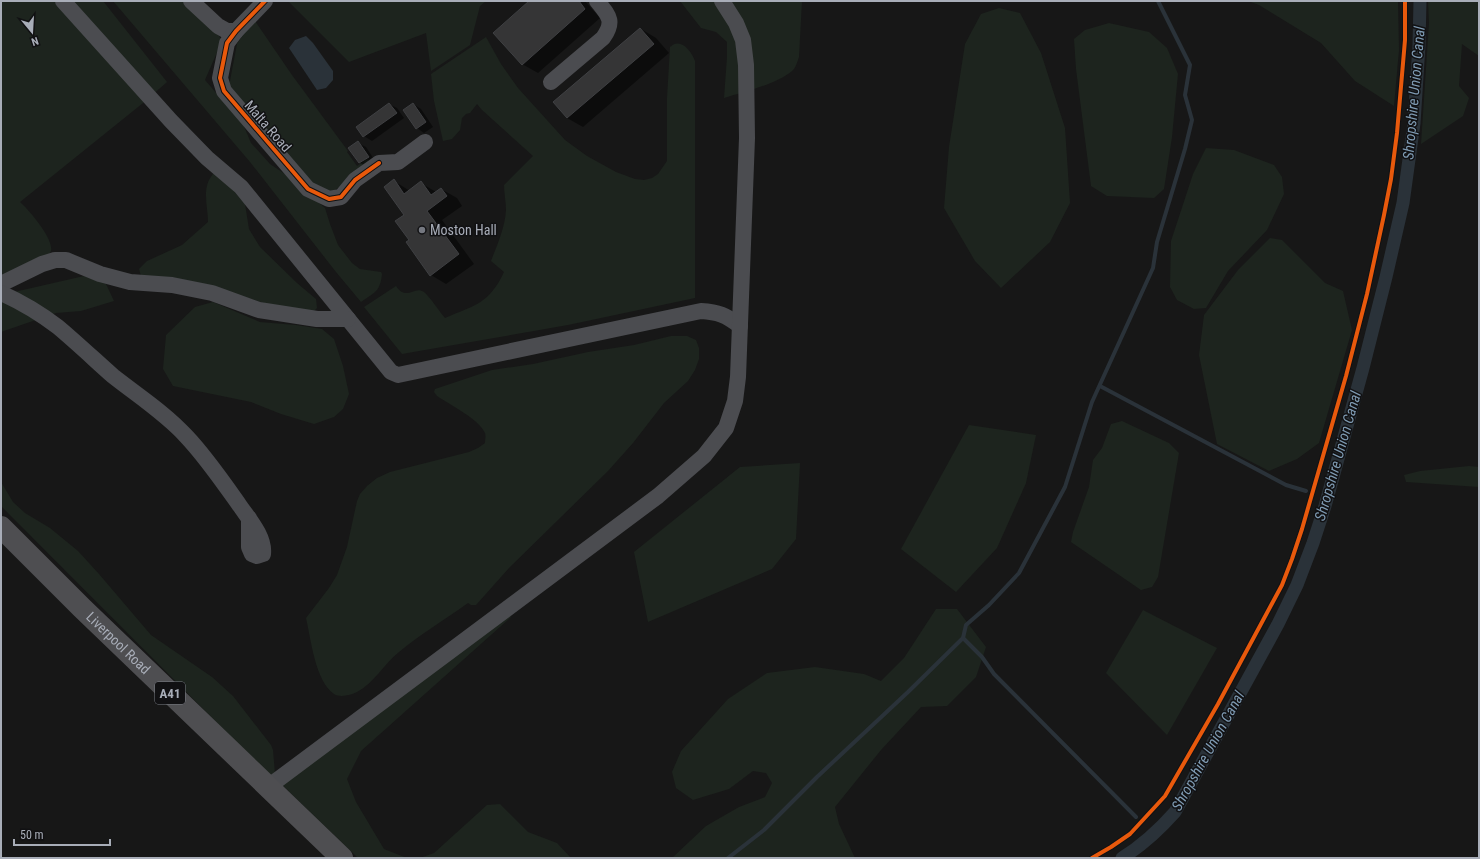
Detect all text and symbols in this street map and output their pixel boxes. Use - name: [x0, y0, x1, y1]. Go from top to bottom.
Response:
- north arrow: [12, 12, 52, 52]
- water label: Shropshire Union Canal: [1399, 25, 1429, 160]
- text: N: [29, 34, 40, 48]
- street label: Malta Road: [241, 97, 295, 155]
- place label: Moston Hall: [430, 222, 497, 238]
- marker: Moston Hall: [417, 225, 427, 235]
- water label: Shropshire Union Canal: [1311, 389, 1365, 523]
- street label: Liverpool Road: [83, 609, 154, 677]
- road number: A41: [155, 682, 185, 704]
- water label: Shropshire Union Canal: [1168, 688, 1249, 814]
- scale bar: [14, 821, 110, 847]
- text: 50 m: [20, 828, 44, 842]

